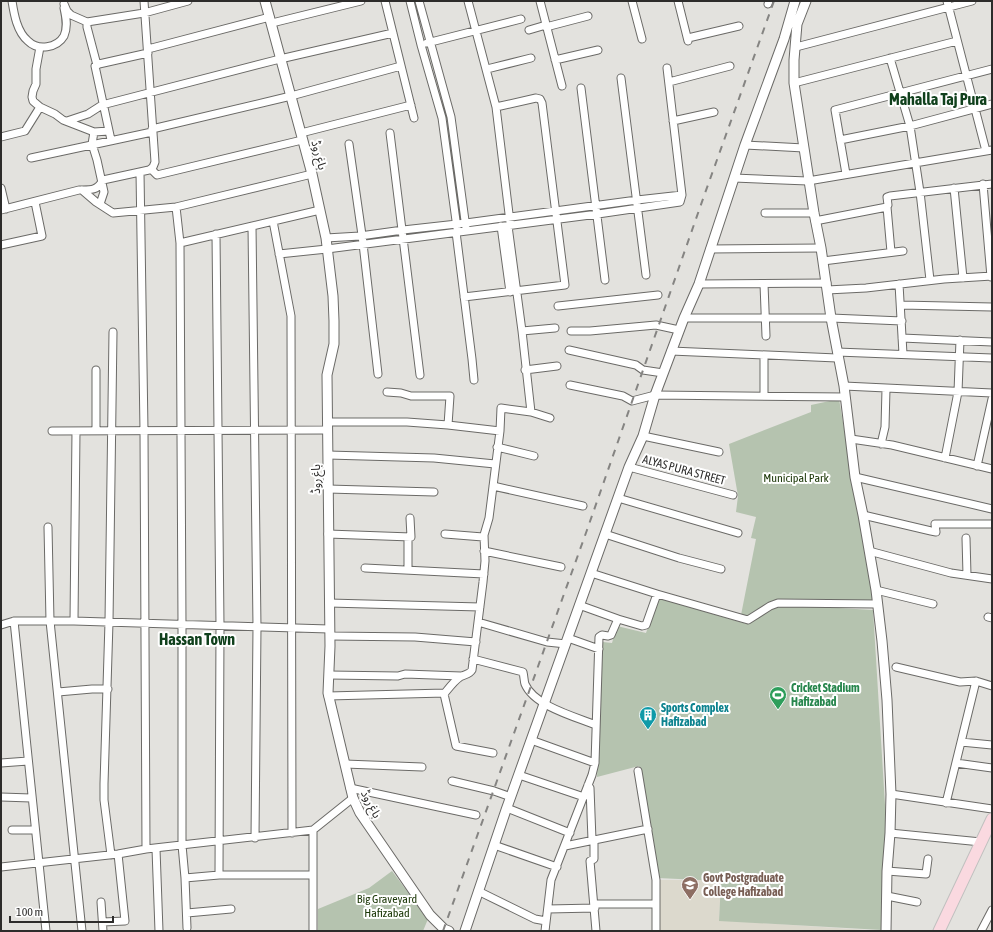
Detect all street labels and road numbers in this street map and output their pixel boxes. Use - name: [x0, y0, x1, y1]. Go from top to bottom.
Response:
- street label: باغ روڈ: [306, 139, 330, 172]
- street label: ALYAS PURA STREET: [641, 452, 728, 488]
- street label: باغ روڈ: [309, 464, 325, 494]
- street label: باغ روڈ: [356, 787, 384, 821]

